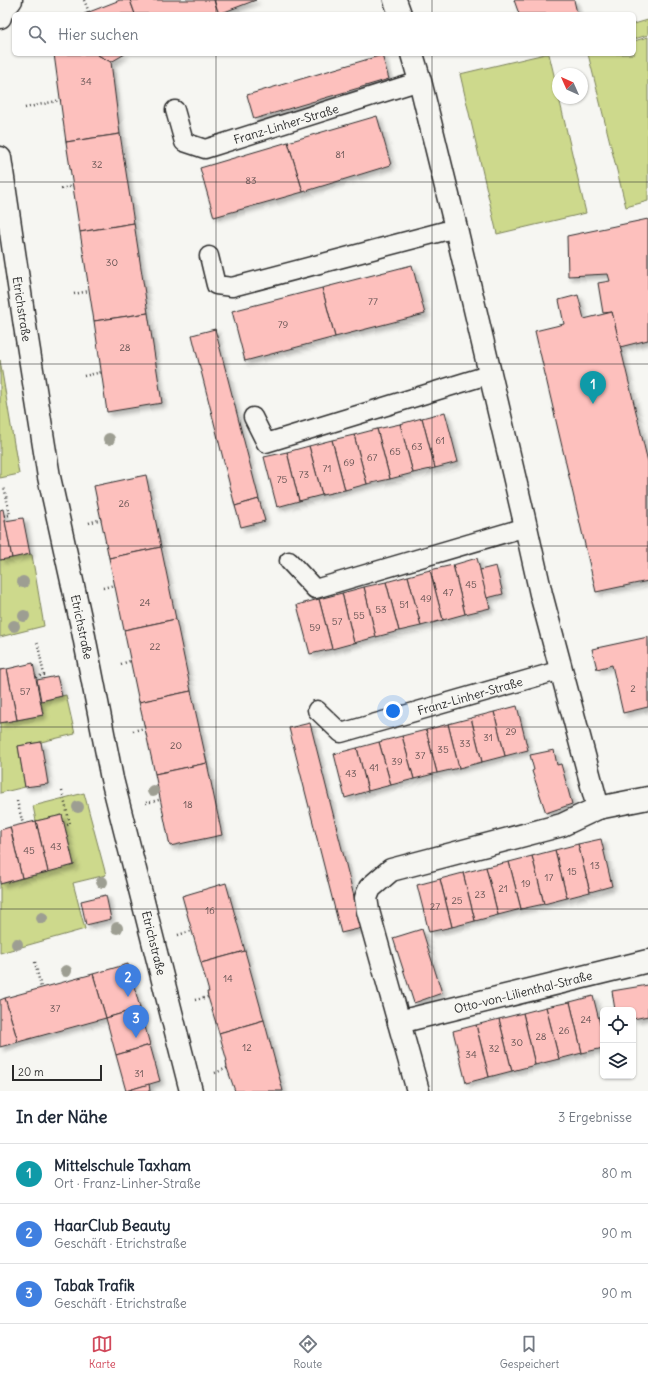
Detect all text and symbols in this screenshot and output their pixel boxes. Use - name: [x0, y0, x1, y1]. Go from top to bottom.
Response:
- search box: [12, 12, 636, 56]
- icon: search: [26, 23, 48, 45]
- text: Hier suchen: [58, 25, 138, 44]
- north arrow: [552, 68, 588, 104]
- house number: 34: [80, 75, 92, 88]
- street label: Franz-Linher-Straße: [232, 101, 340, 147]
- house number: 81: [335, 148, 345, 161]
- house number: 32: [91, 158, 103, 171]
- house number: 83: [245, 174, 257, 187]
- house number: 30: [106, 256, 118, 269]
- street label: Etrichstraße: [9, 275, 35, 343]
- house number: 77: [368, 295, 378, 308]
- house number: 79: [278, 318, 289, 331]
- house number: 28: [119, 341, 131, 354]
- pin: 1: [580, 371, 606, 404]
- house number: 61: [435, 434, 445, 447]
- house number: 63: [411, 440, 423, 453]
- house number: 65: [389, 445, 401, 458]
- house number: 67: [367, 451, 377, 464]
- house number: 69: [343, 456, 355, 469]
- house number: 71: [323, 462, 331, 475]
- house number: 73: [299, 468, 310, 481]
- house number: 75: [277, 473, 288, 486]
- house number: 26: [118, 497, 130, 510]
- house number: 45: [465, 578, 477, 591]
- house number: 47: [443, 586, 453, 599]
- house number: 49: [420, 592, 432, 605]
- street label: Etrichstraße: [68, 593, 96, 661]
- house number: 24: [139, 596, 151, 609]
- house number: 51: [399, 598, 409, 611]
- house number: 53: [375, 603, 387, 616]
- house number: 55: [353, 609, 365, 622]
- house number: 57: [332, 615, 342, 628]
- house number: 59: [309, 621, 321, 634]
- house number: 22: [150, 640, 161, 653]
- street label: Franz-Linher-Straße: [416, 674, 524, 718]
- house number: 2: [630, 682, 636, 695]
- house number: 57: [20, 685, 30, 698]
- your location: [383, 701, 403, 721]
- house number: 29: [505, 725, 517, 738]
- house number: 31: [483, 731, 493, 744]
- house number: 33: [459, 737, 471, 750]
- house number: 20: [170, 739, 182, 752]
- house number: 35: [437, 743, 449, 756]
- house number: 37: [415, 749, 425, 762]
- house number: 39: [391, 755, 403, 768]
- house number: 41: [369, 761, 379, 774]
- house number: 43: [345, 767, 357, 780]
- house number: 18: [183, 798, 193, 811]
- house number: 43: [50, 840, 62, 853]
- house number: 45: [23, 844, 35, 857]
- house number: 13: [590, 859, 600, 872]
- house number: 15: [567, 865, 577, 878]
- house number: 17: [545, 871, 554, 884]
- house number: 19: [521, 877, 531, 890]
- house number: 21: [498, 882, 508, 895]
- house number: 23: [474, 888, 486, 901]
- house number: 25: [451, 894, 463, 907]
- house number: 27: [430, 900, 440, 913]
- house number: 16: [205, 904, 215, 917]
- street label: Etrichstraße: [139, 909, 169, 977]
- pin: 2: [115, 964, 141, 997]
- street label: Otto-von-Lilienthal-Straße: [452, 968, 594, 1016]
- house number: 14: [223, 972, 233, 985]
- house number: 37: [50, 1002, 60, 1015]
- pin: 3: [123, 1005, 149, 1038]
- map controls: [600, 1007, 636, 1079]
- button: locate: [600, 1007, 636, 1043]
- house number: 24: [580, 1013, 592, 1026]
- house number: 26: [558, 1024, 570, 1037]
- house number: 28: [535, 1030, 547, 1043]
- house number: 30: [511, 1036, 523, 1049]
- house number: 12: [242, 1041, 252, 1054]
- house number: 32: [488, 1042, 500, 1055]
- button: layers: [600, 1043, 636, 1079]
- house number: 34: [465, 1048, 477, 1061]
- scale bar: [12, 1063, 102, 1082]
- text: 20 m: [18, 1065, 44, 1079]
- house number: 31: [134, 1067, 144, 1080]
- text: In der Nähe: [16, 1106, 108, 1128]
- text: 3 Ergebnisse: [558, 1109, 632, 1126]
- text: Mittelschule Taxham: [54, 1156, 191, 1175]
- text: 1: [26, 1165, 32, 1182]
- text: 80 m: [601, 1165, 632, 1182]
- text: Ort · Franz-Linher-Straße: [54, 1175, 201, 1192]
- text: HaarClub Beauty: [54, 1216, 171, 1235]
- text: 2: [25, 1225, 33, 1242]
- text: 90 m: [601, 1225, 632, 1242]
- text: Geschäft · Etrichstraße: [54, 1235, 187, 1252]
- text: Tabak Trafik: [54, 1276, 135, 1295]
- text: 3: [25, 1285, 33, 1302]
- text: 90 m: [601, 1285, 632, 1302]
- text: Geschäft · Etrichstraße: [54, 1295, 187, 1312]
- tab: Karte: [89, 1333, 116, 1371]
- tab: Route: [293, 1333, 322, 1371]
- tab: Gespeichert: [500, 1333, 559, 1371]

